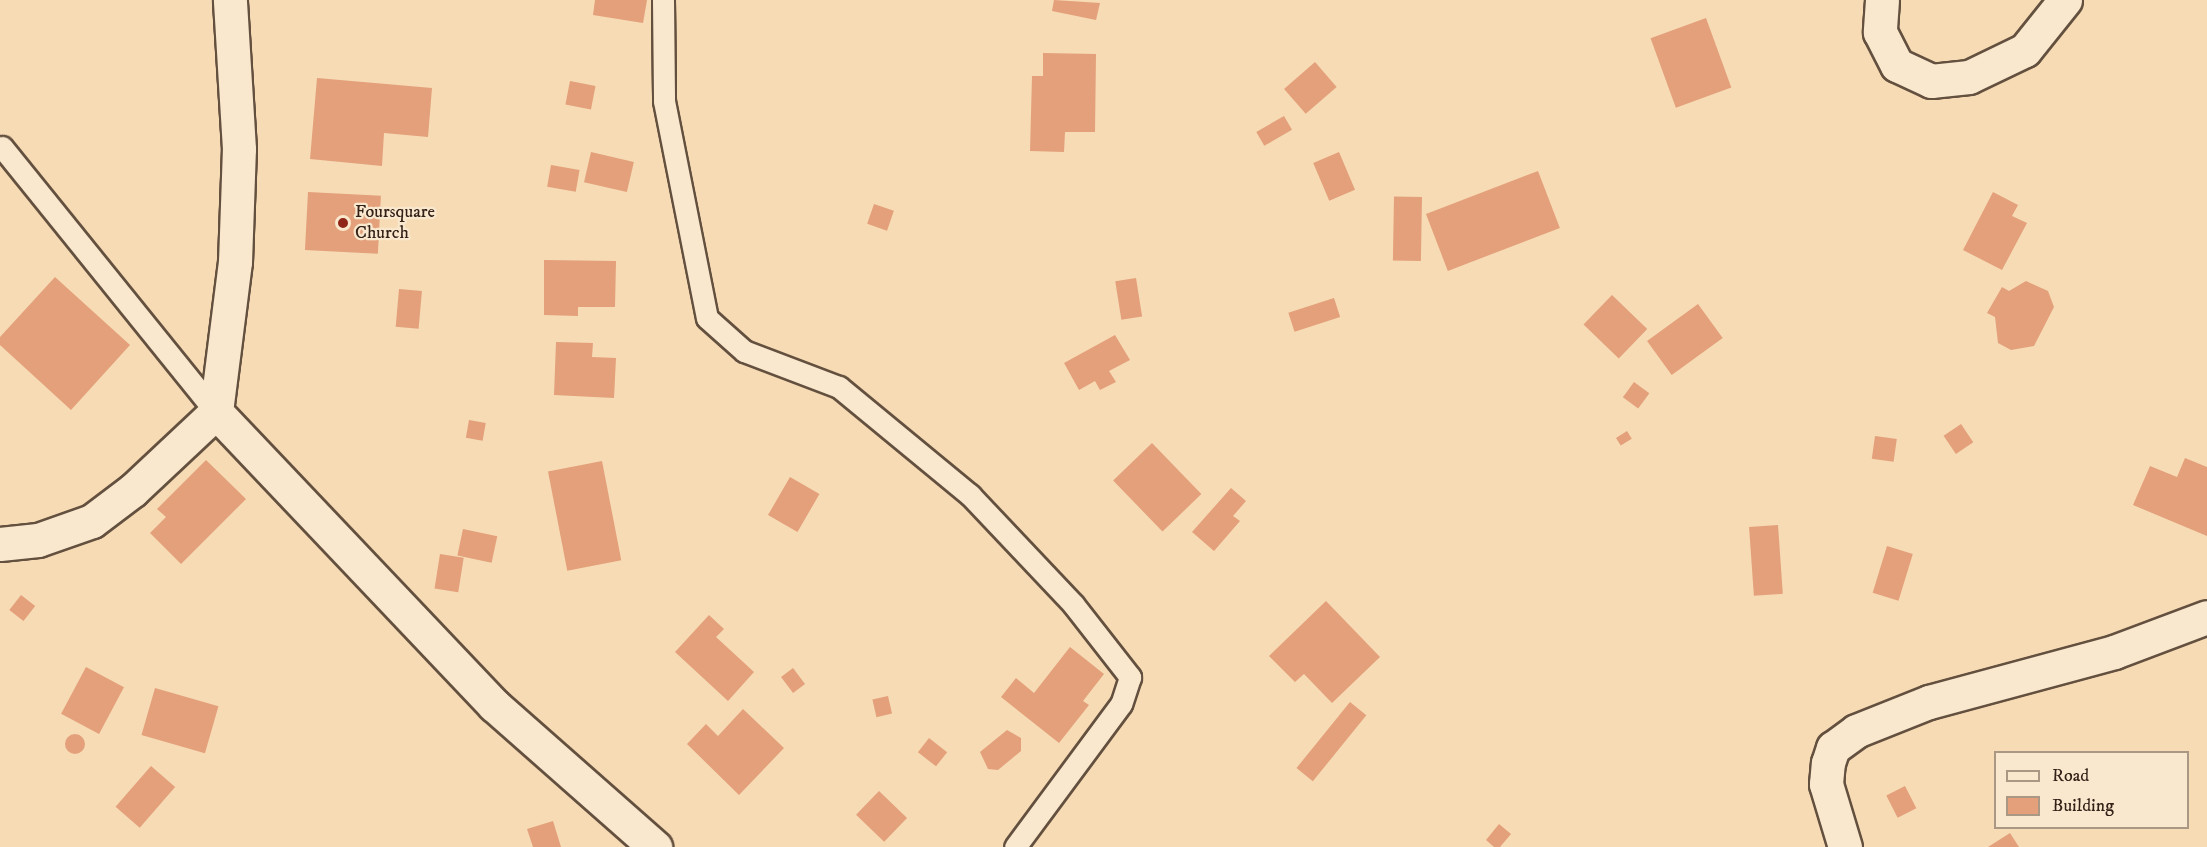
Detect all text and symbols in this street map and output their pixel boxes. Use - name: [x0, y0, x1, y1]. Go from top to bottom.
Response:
- place label: Foursquare Church: [355, 202, 435, 244]
- marker: Foursquare Church: [336, 216, 350, 230]
- legend: [1994, 751, 2189, 829]
- text: Road: [2052, 765, 2089, 787]
- text: Building: [2052, 795, 2114, 817]

